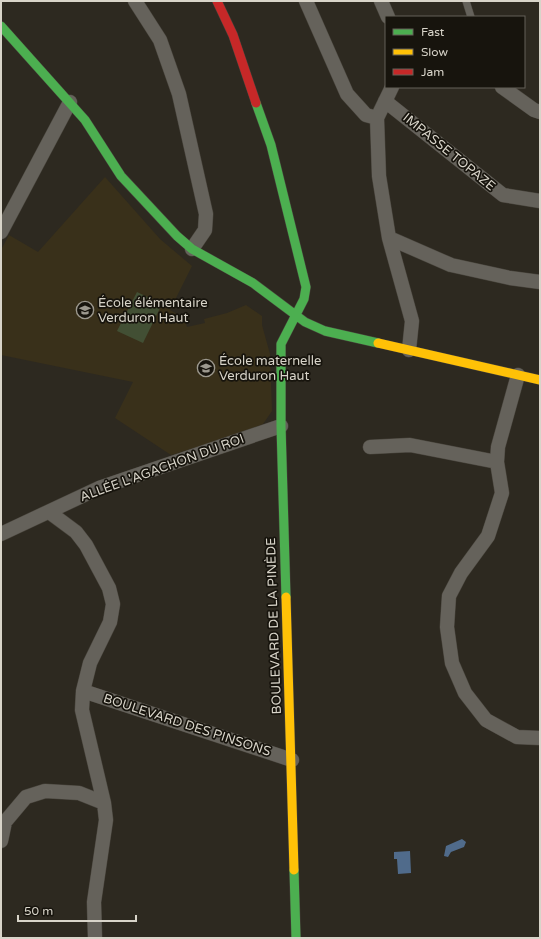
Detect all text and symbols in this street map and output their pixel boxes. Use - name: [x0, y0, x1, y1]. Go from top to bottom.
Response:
- legend: [385, 16, 525, 88]
- text: Fast: [421, 25, 445, 39]
- text: Slow: [421, 45, 448, 59]
- text: Jam: [421, 65, 444, 79]
- street label: IMPASSE TOPAZE: [399, 110, 499, 194]
- place label: École élémentaire Verduron Haut: [98, 295, 208, 326]
- school or university icon: École élémentaire Verduron Haut: [75, 300, 95, 320]
- place label: École maternelle Verduron Haut: [219, 353, 321, 384]
- school or university icon: École maternelle Verduron Haut: [196, 358, 216, 378]
- street label: ALLÉE L'AGACHON DU ROI: [78, 431, 246, 505]
- street label: BOULEVARD DE LA PINÈDE: [263, 537, 285, 715]
- street label: BOULEVARD DES PINSONS: [101, 690, 273, 760]
- scale bar: [18, 897, 136, 923]
- text: 50 m: [24, 904, 53, 918]

